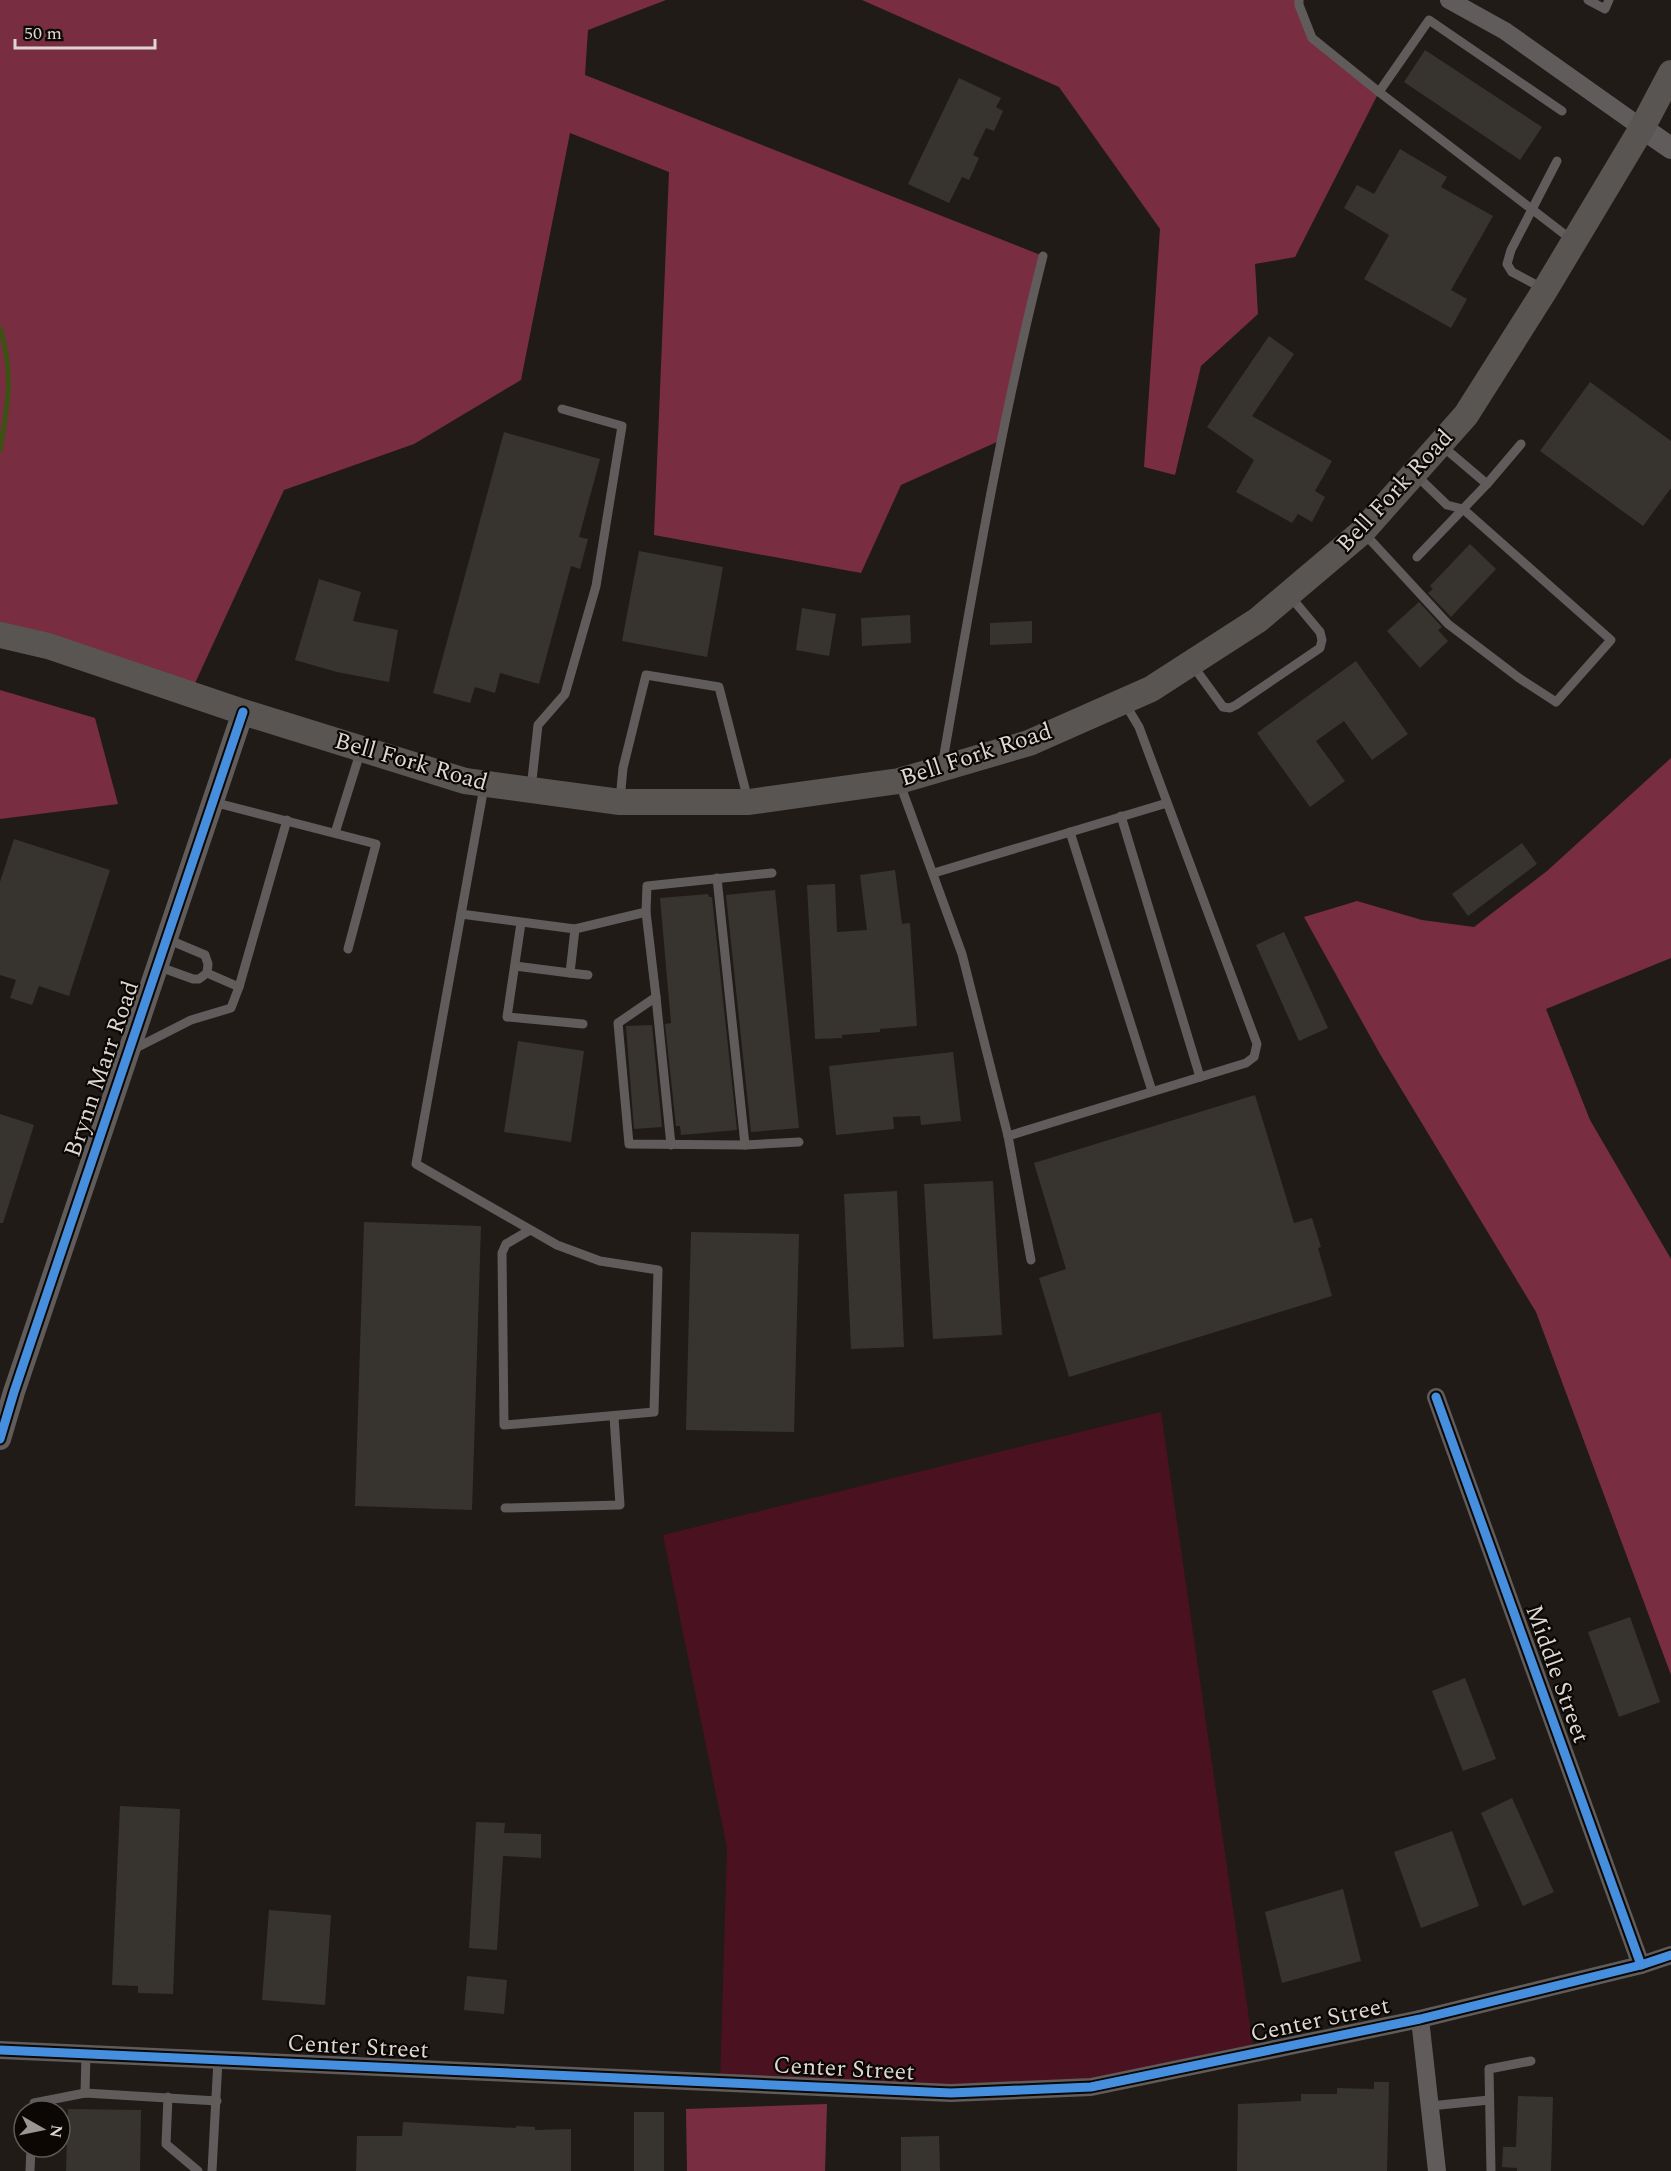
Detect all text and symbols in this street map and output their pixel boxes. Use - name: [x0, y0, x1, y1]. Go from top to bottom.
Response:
- scale bar: [15, 12, 154, 50]
- text: 50 m: [24, 20, 62, 47]
- street label: Bell Fork Road: [1328, 421, 1462, 561]
- street label: Bell Fork Road: [895, 714, 1057, 796]
- street label: Bell Fork Road: [330, 723, 492, 801]
- street label: Brynn Marr Road: [55, 976, 149, 1162]
- street label: Middle Street: [1515, 1600, 1599, 1748]
- street label: Center Street: [1247, 1988, 1393, 2052]
- street label: Center Street: [286, 2025, 430, 2069]
- street label: Center Street: [772, 2047, 916, 2091]
- north arrow: [12, 2099, 72, 2159]
- text: N: [43, 2123, 69, 2140]

